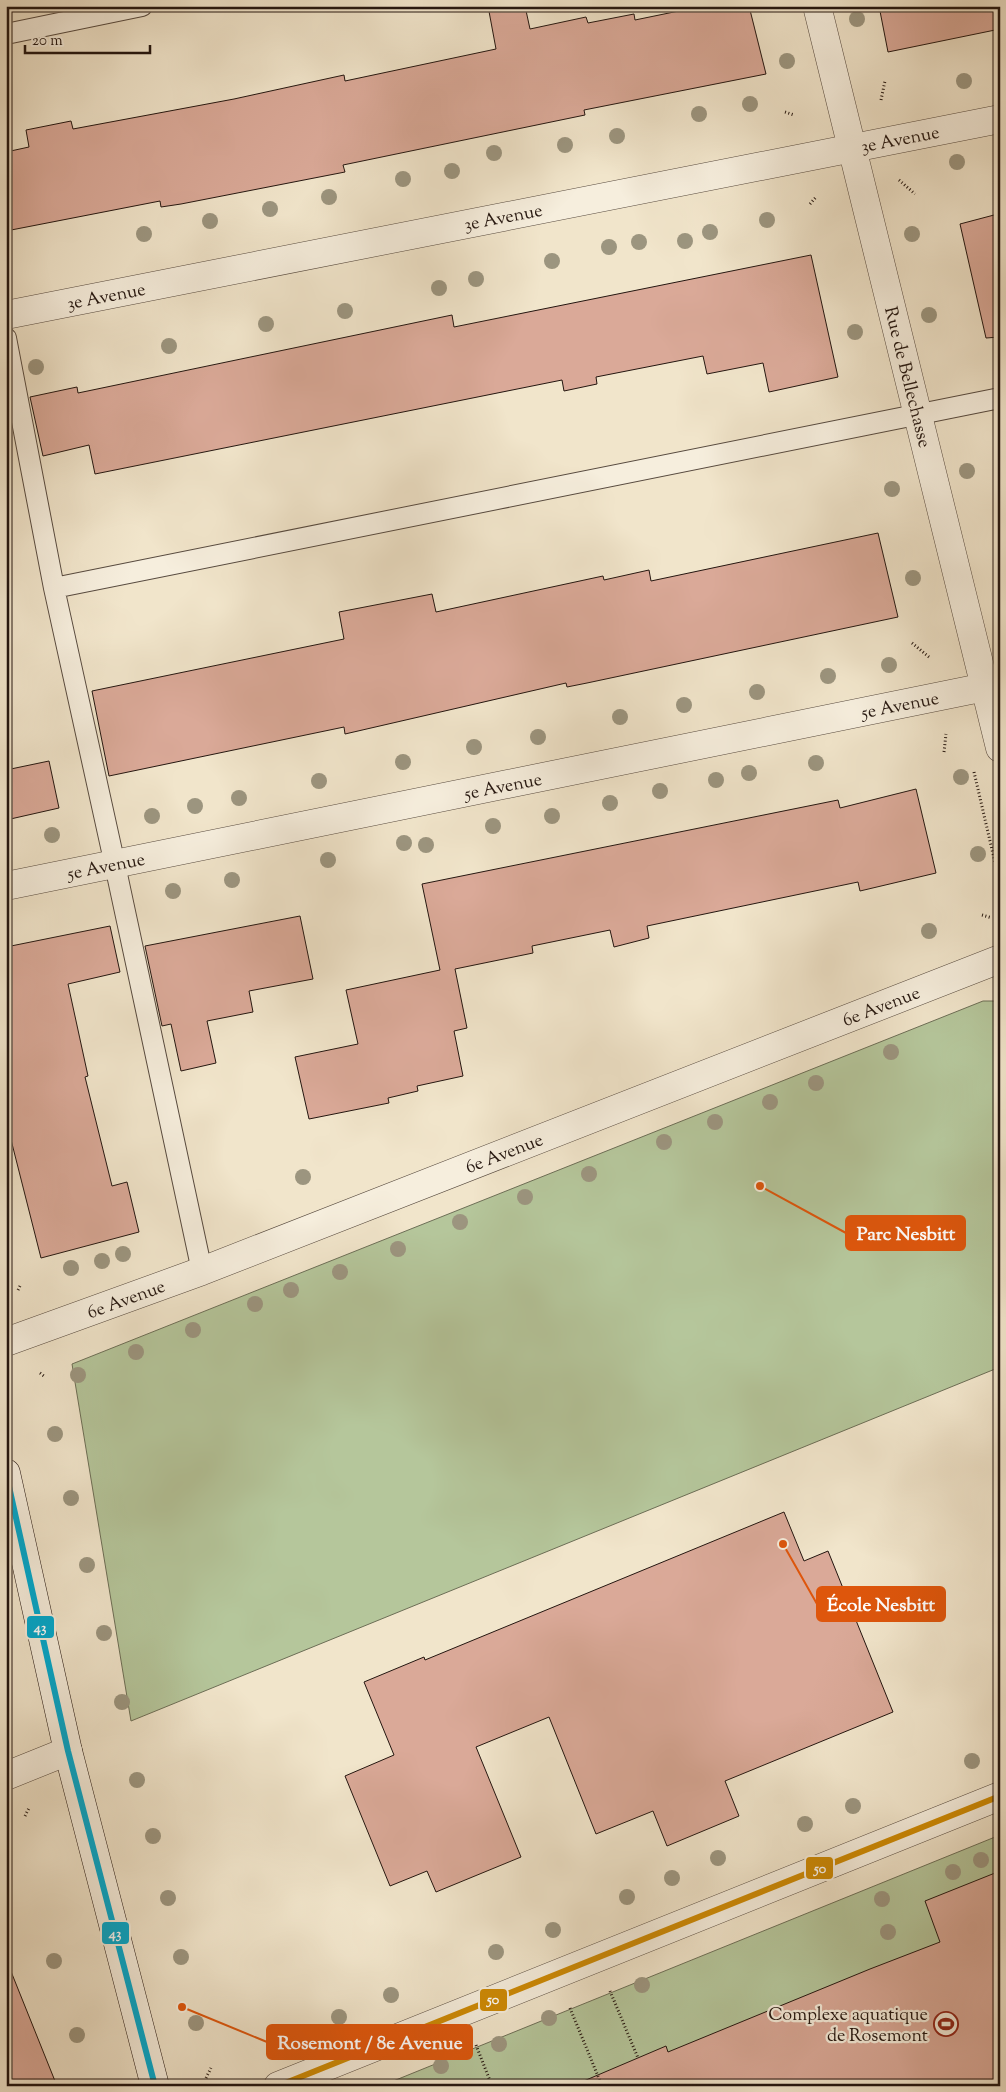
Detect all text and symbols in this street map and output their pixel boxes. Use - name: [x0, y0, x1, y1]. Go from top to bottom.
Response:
- scale bar: [25, 22, 150, 54]
- text: 20 m: [32, 31, 63, 52]
- street label: 3e Avenue: [859, 121, 942, 161]
- street label: 3e Avenue: [462, 199, 545, 239]
- street label: 3e Avenue: [65, 278, 148, 318]
- street label: Rue de Bellechasse: [876, 304, 936, 451]
- street label: 5e Avenue: [858, 687, 941, 727]
- street label: 5e Avenue: [461, 768, 544, 808]
- street label: 5e Avenue: [64, 848, 147, 888]
- street label: 6e Avenue: [839, 981, 924, 1035]
- street label: 6e Avenue: [462, 1128, 547, 1182]
- callout: Parc Nesbitt: [846, 1216, 965, 1250]
- text: Parc Nesbitt: [857, 1222, 956, 1249]
- street label: 6e Avenue: [84, 1275, 169, 1327]
- callout: École Nesbitt: [817, 1587, 945, 1621]
- text: École Nesbitt: [827, 1593, 936, 1620]
- line badge: 43: [26, 1615, 55, 1639]
- text: 43: [33, 1619, 47, 1639]
- line badge: 50: [805, 1856, 834, 1880]
- text: 50: [813, 1860, 827, 1880]
- line badge: 43: [101, 1921, 130, 1945]
- text: 43: [108, 1925, 122, 1945]
- line badge: 50: [479, 1988, 508, 2012]
- text: 50: [486, 1991, 500, 2011]
- place label: Complexe aquatique de Rosemont: [768, 2003, 928, 2050]
- sports icon: Complexe aquatique de Rosemont: [933, 2011, 959, 2037]
- callout: Rosemont / 8e Avenue: [267, 2025, 472, 2059]
- text: Rosemont / 8e Avenue: [277, 2031, 463, 2058]

